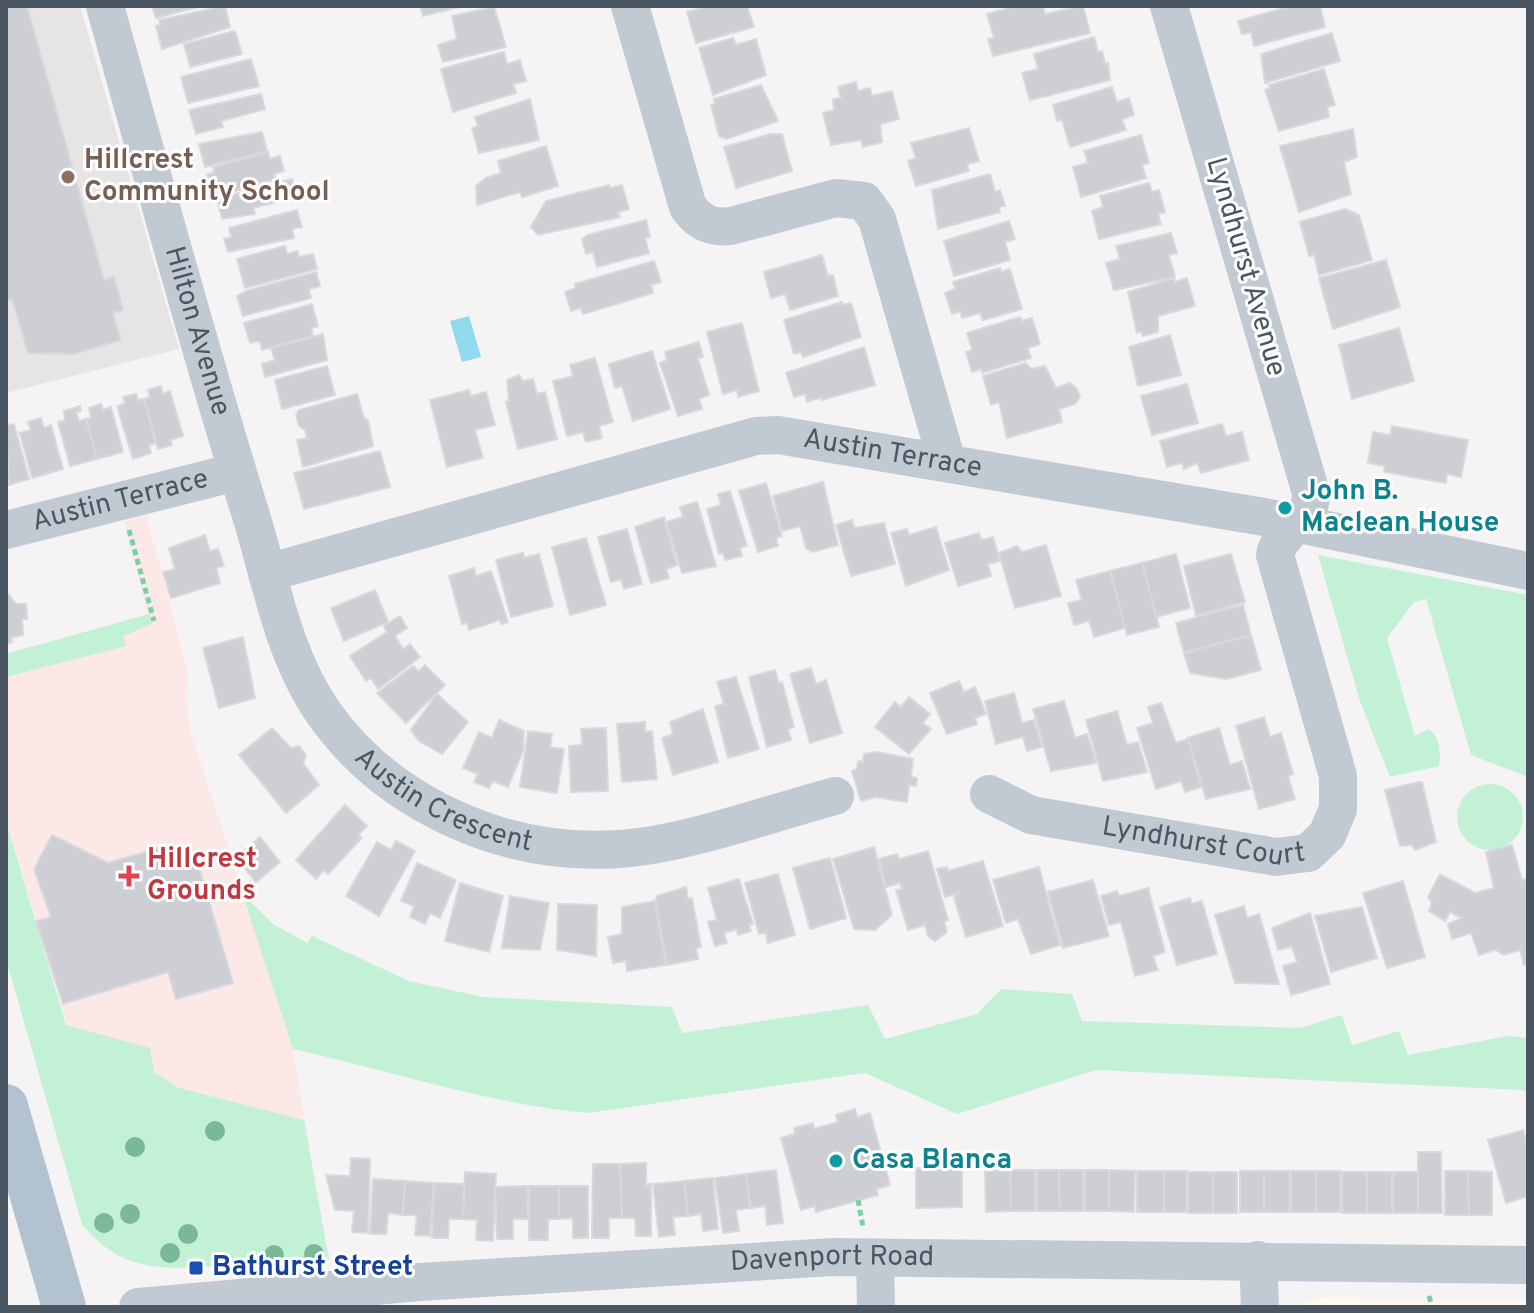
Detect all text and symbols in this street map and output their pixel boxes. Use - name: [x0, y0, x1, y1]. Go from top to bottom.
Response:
- place label: Hillcrest Community School: [84, 143, 330, 211]
- street label: Lyndhurst Avenue: [1196, 153, 1294, 381]
- marker: Hillcrest Community School: [59, 168, 77, 186]
- street label: Hilton Avenue: [155, 243, 238, 420]
- street label: Austin Terrace: [800, 422, 985, 487]
- street label: Austin Terrace: [28, 462, 212, 541]
- place label: John B. Maclean House: [1301, 474, 1499, 542]
- marker: John B. Maclean House: [1276, 499, 1294, 517]
- street label: Austin Crescent: [346, 740, 536, 861]
- street label: Lyndhurst Court: [1099, 809, 1307, 876]
- place label: Hillcrest Grounds: [147, 842, 257, 910]
- marker: Hillcrest Grounds: [118, 865, 140, 887]
- place label: Casa Blanca: [852, 1143, 1012, 1179]
- marker: Casa Blanca: [827, 1152, 845, 1170]
- street label: Davenport Road: [729, 1239, 934, 1281]
- place label: Bathurst Street: [212, 1250, 413, 1286]
- marker: Bathurst Street: [187, 1259, 205, 1277]

